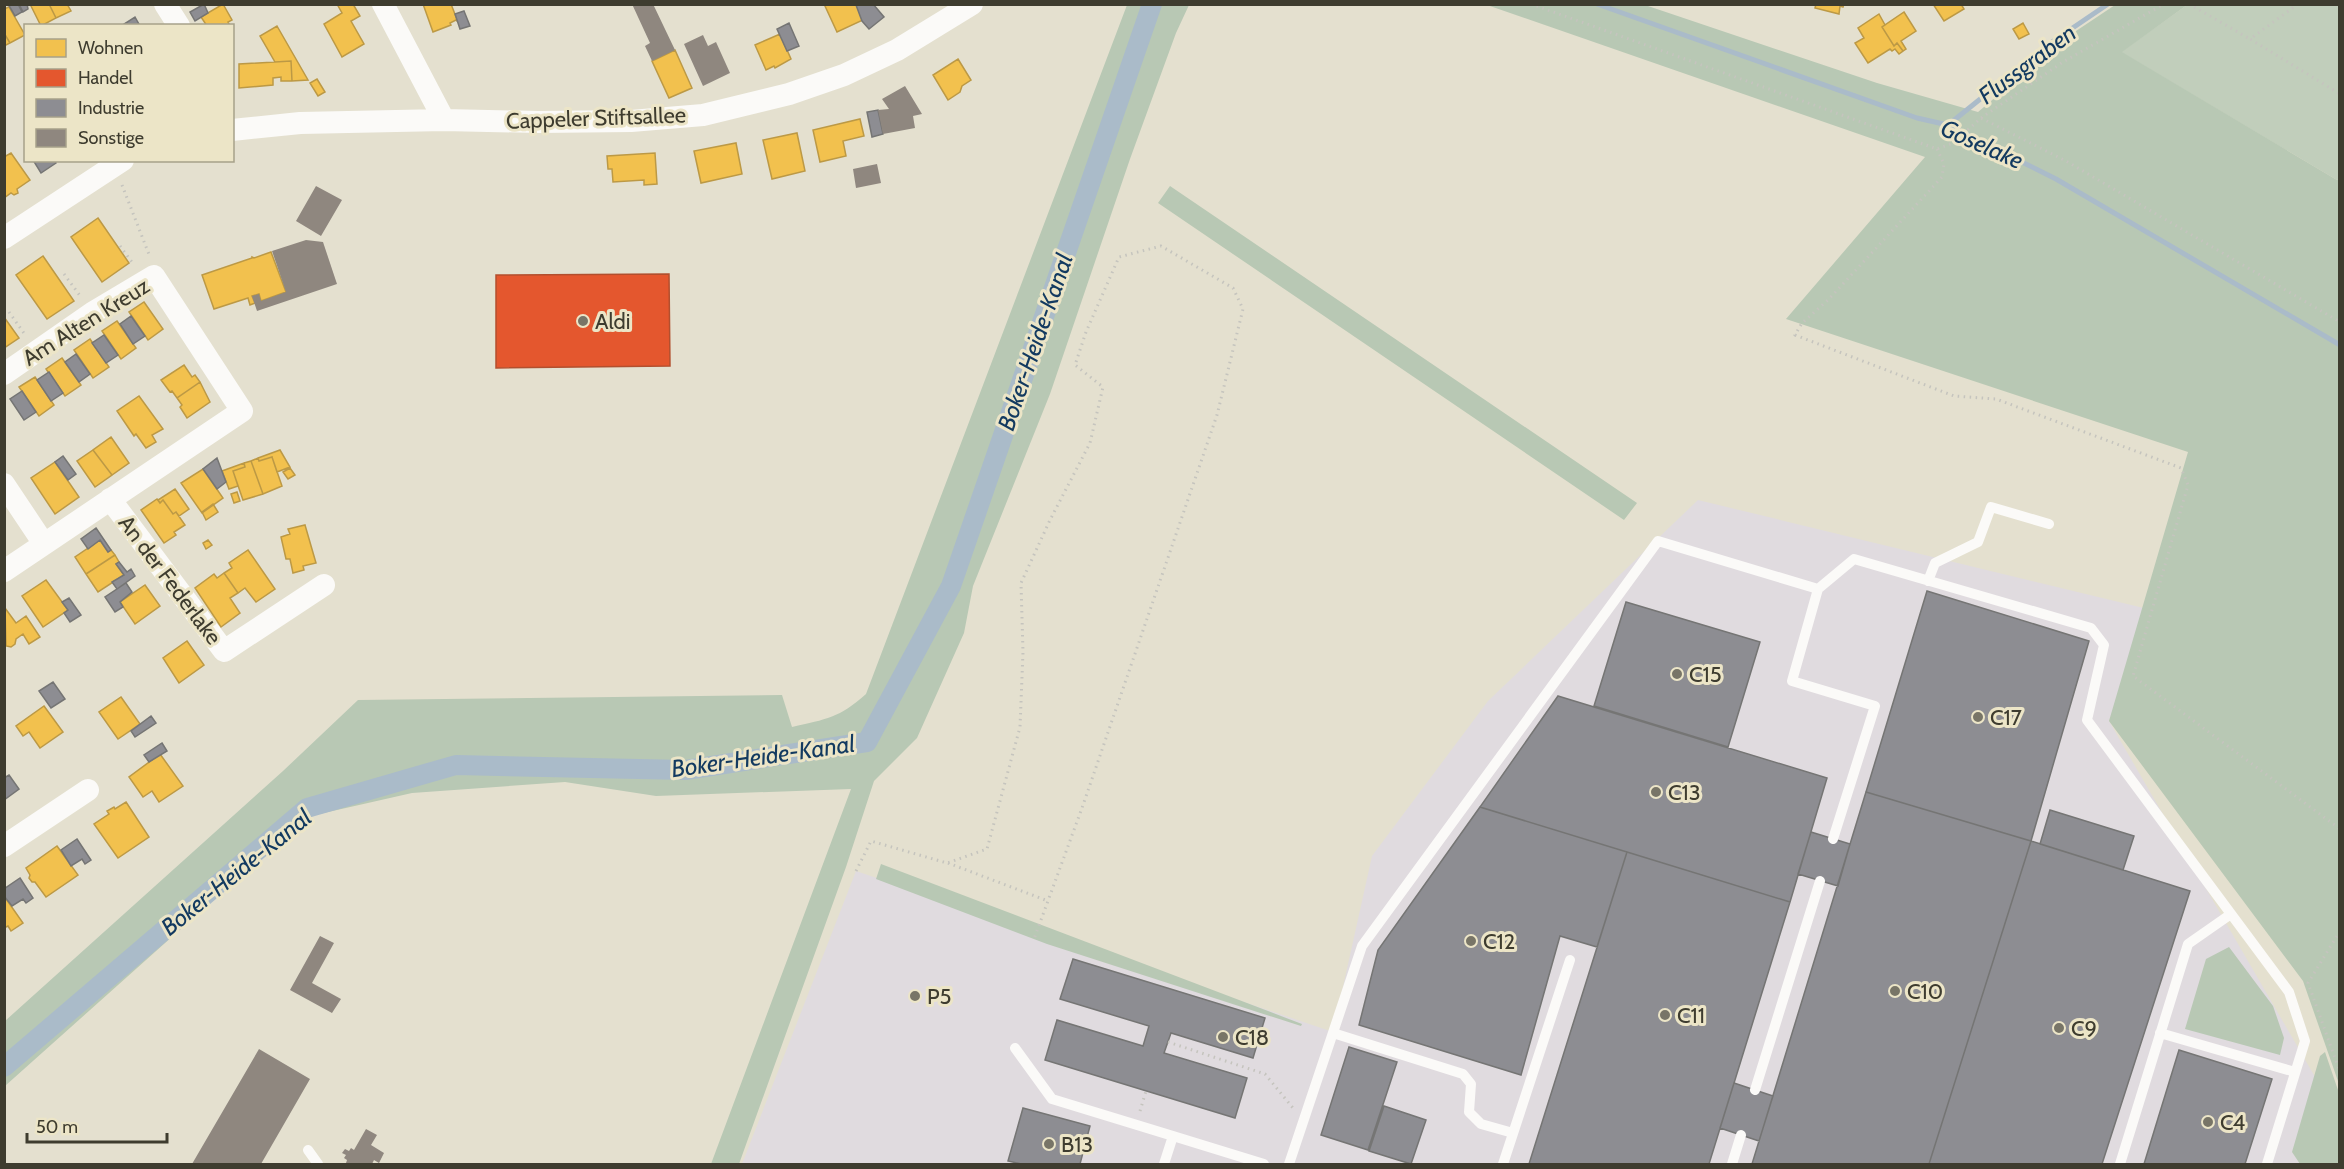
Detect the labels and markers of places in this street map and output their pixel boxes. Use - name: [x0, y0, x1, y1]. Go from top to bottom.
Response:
- place label: Aldi: [595, 308, 630, 335]
- marker: Aldi: [576, 314, 590, 328]
- place label: C15: [1689, 661, 1722, 688]
- marker: C15: [1670, 667, 1684, 681]
- place label: C17: [1990, 704, 2022, 731]
- marker: C17: [1971, 710, 1985, 724]
- place label: C13: [1668, 779, 1701, 806]
- marker: C13: [1649, 785, 1663, 799]
- place label: C12: [1483, 928, 1515, 955]
- marker: C12: [1464, 934, 1478, 948]
- place label: C10: [1907, 978, 1943, 1005]
- place label: P5: [927, 983, 952, 1010]
- marker: C10: [1888, 984, 1902, 998]
- marker: P5: [908, 989, 922, 1003]
- place label: C11: [1677, 1002, 1705, 1029]
- marker: C11: [1658, 1008, 1672, 1022]
- place label: C9: [2071, 1015, 2097, 1042]
- marker: C9: [2052, 1021, 2066, 1035]
- place label: C18: [1235, 1024, 1269, 1051]
- marker: C18: [1216, 1030, 1230, 1044]
- place label: C4: [2220, 1109, 2245, 1136]
- marker: C4: [2201, 1115, 2215, 1129]
- place label: B13: [1061, 1131, 1093, 1158]
- marker: B13: [1042, 1137, 1056, 1151]

